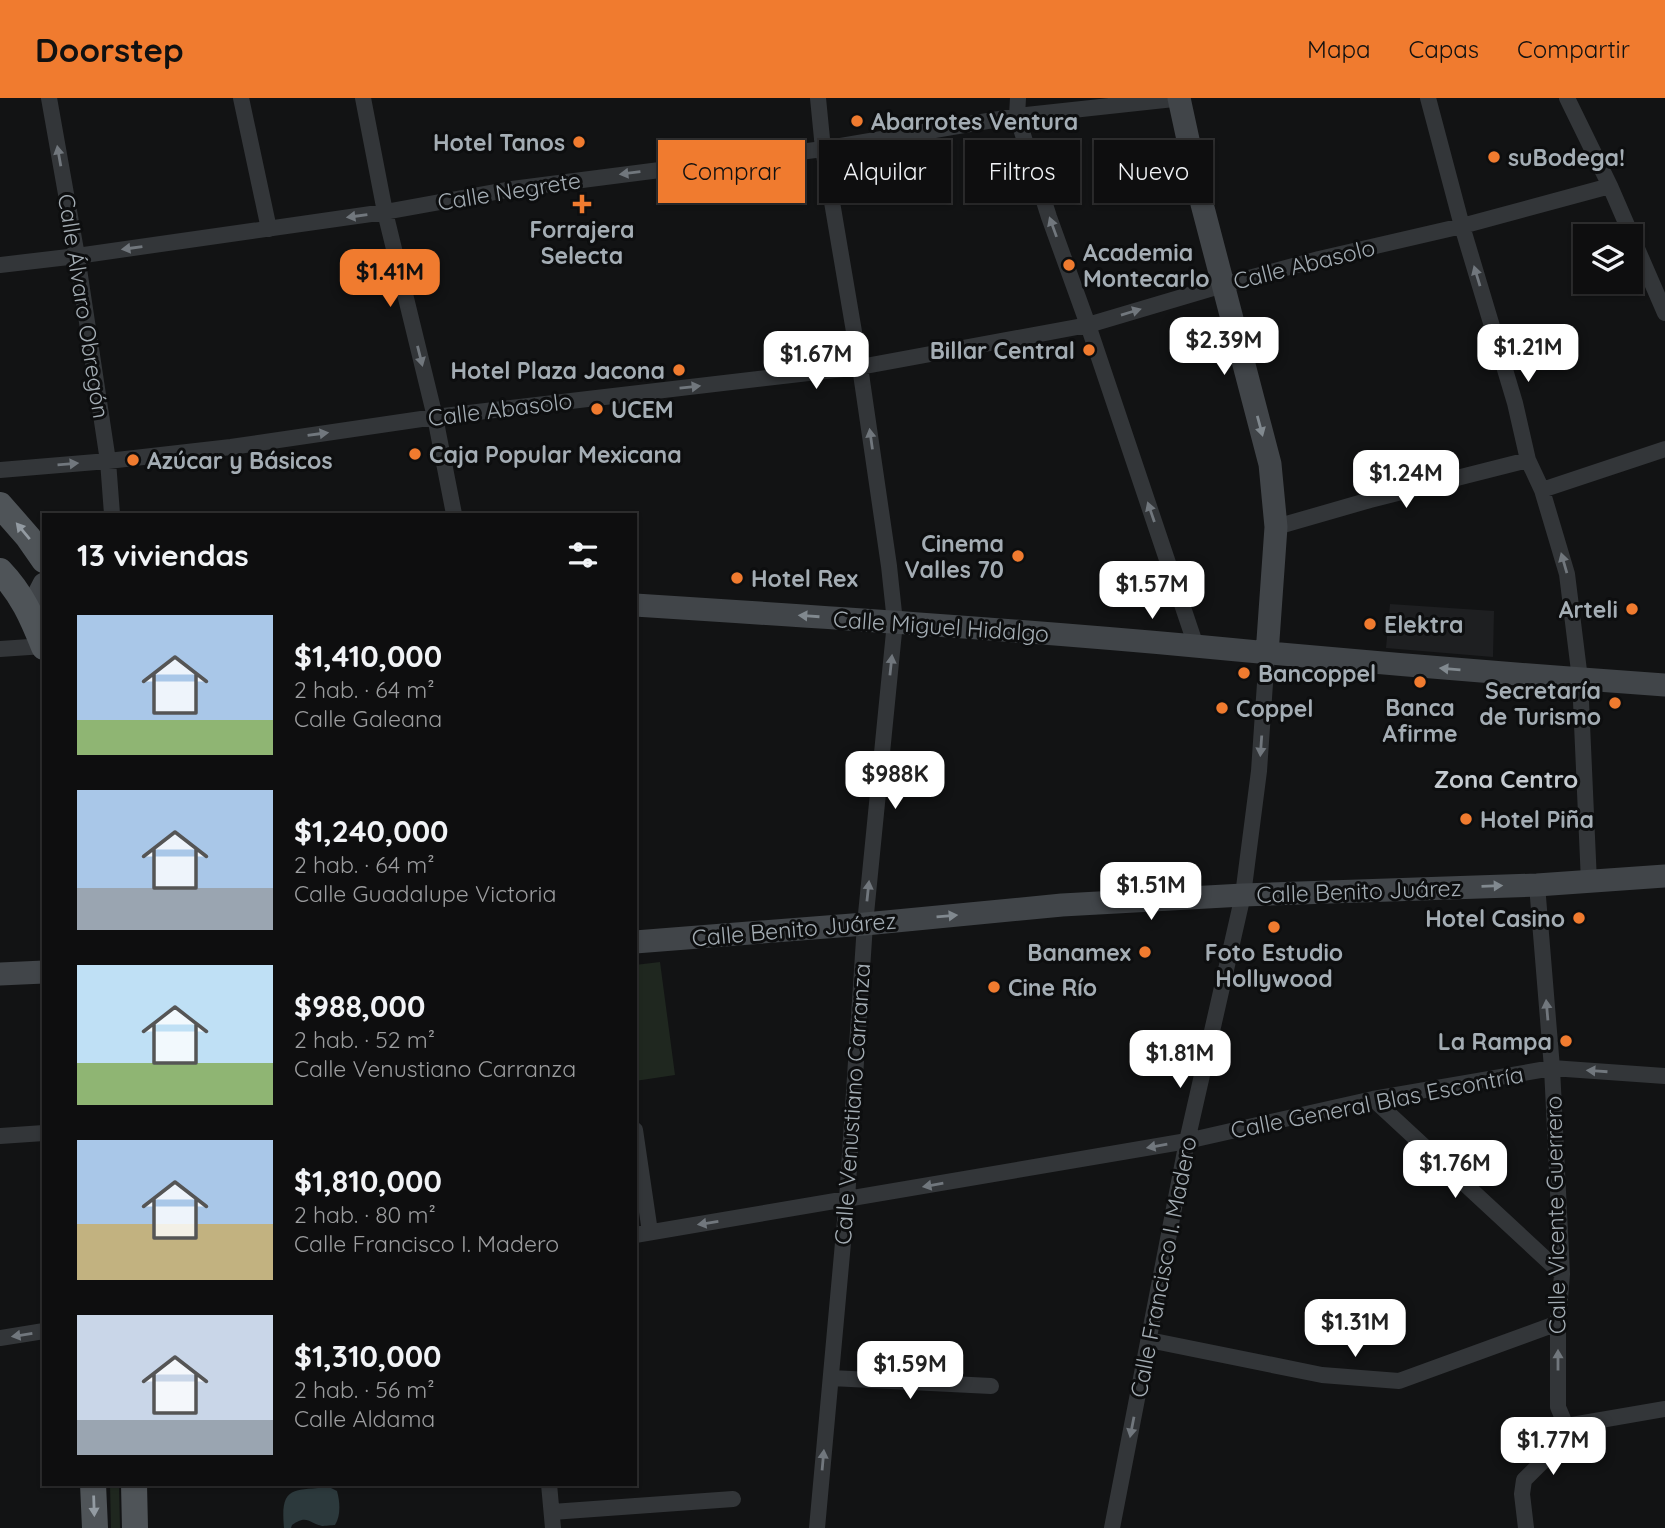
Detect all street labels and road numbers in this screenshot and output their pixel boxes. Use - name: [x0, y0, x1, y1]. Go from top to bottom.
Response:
- street label: Calle Negrete: [435, 165, 583, 217]
- street label: Calle Álvaro Obregón: [52, 192, 116, 420]
- street label: Calle Abasolo: [1230, 232, 1378, 296]
- street label: Calle Abasolo: [426, 386, 574, 432]
- street label: Calle Miguel Hidalgo: [832, 604, 1050, 648]
- street label: Calle Benito Juárez: [1256, 873, 1462, 909]
- street label: Calle Benito Juárez: [691, 906, 897, 952]
- street label: Calle Venustiano Carranza: [828, 962, 876, 1246]
- street label: Calle General Blas Escontría: [1228, 1059, 1526, 1145]
- street label: Calle Vicente Guerrero: [1538, 1096, 1572, 1334]
- street label: Calle Francisco I. Madero: [1123, 1134, 1203, 1400]

